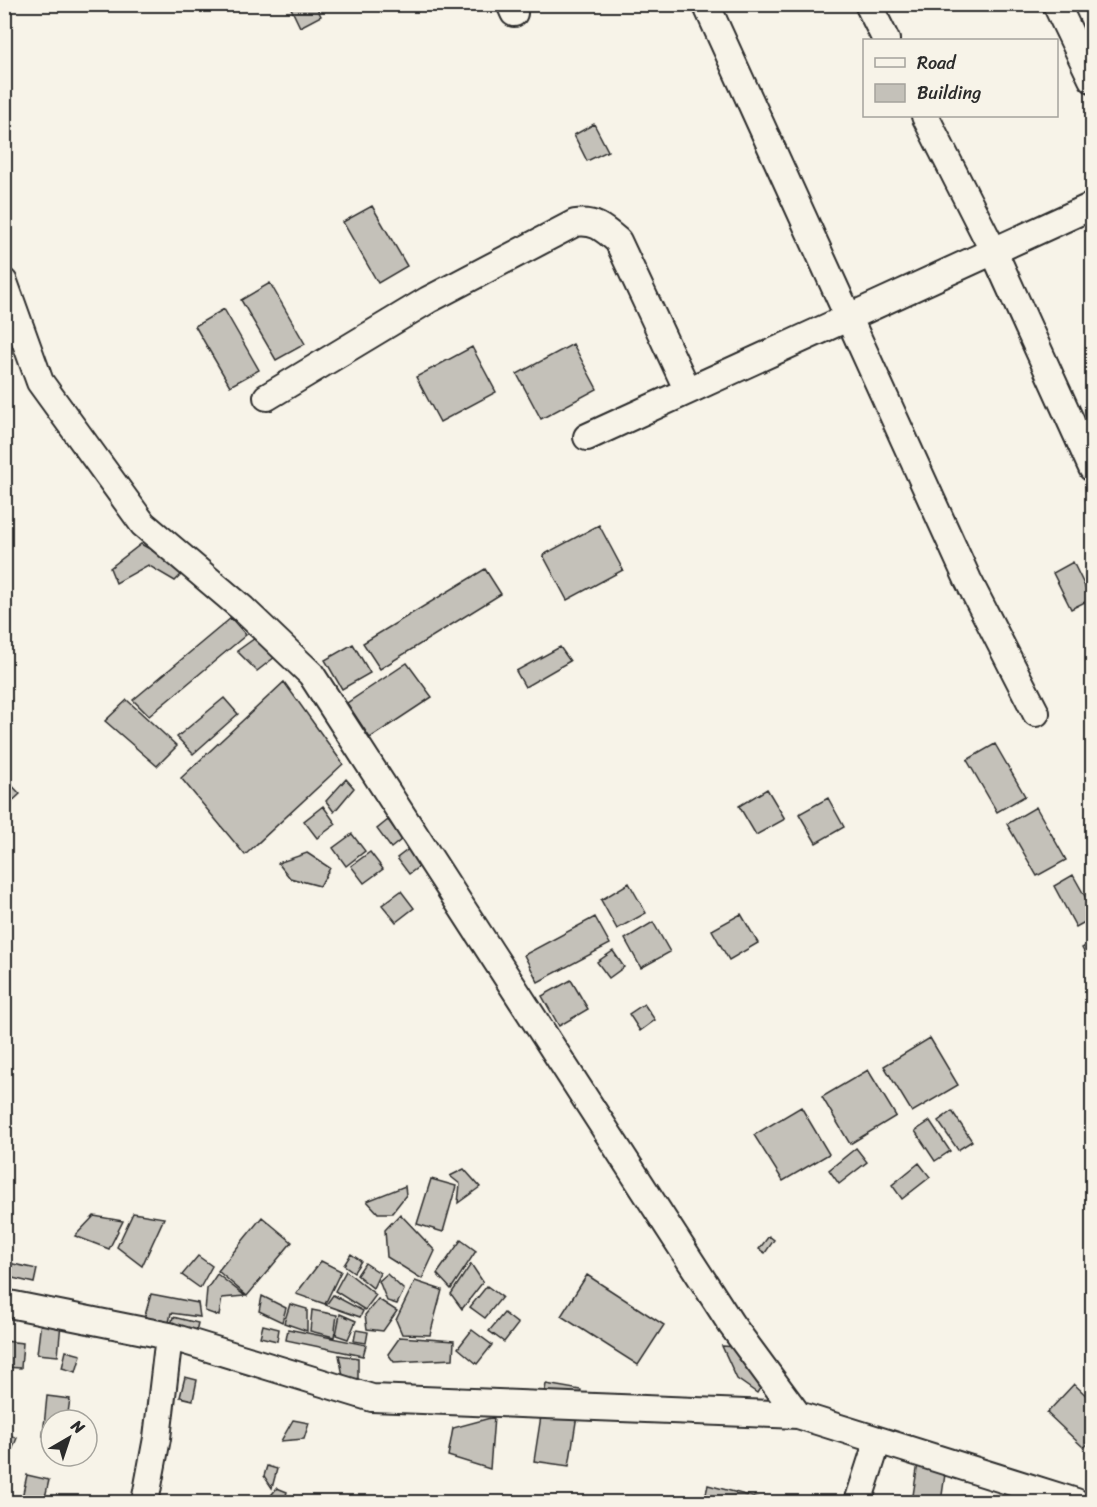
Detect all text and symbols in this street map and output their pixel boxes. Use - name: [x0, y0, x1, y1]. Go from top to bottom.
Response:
- legend: [863, 39, 1058, 117]
- text: Road: [917, 47, 957, 79]
- text: Building: [917, 77, 981, 109]
- north arrow: [39, 1408, 99, 1468]
- text: N: [64, 1411, 92, 1442]

